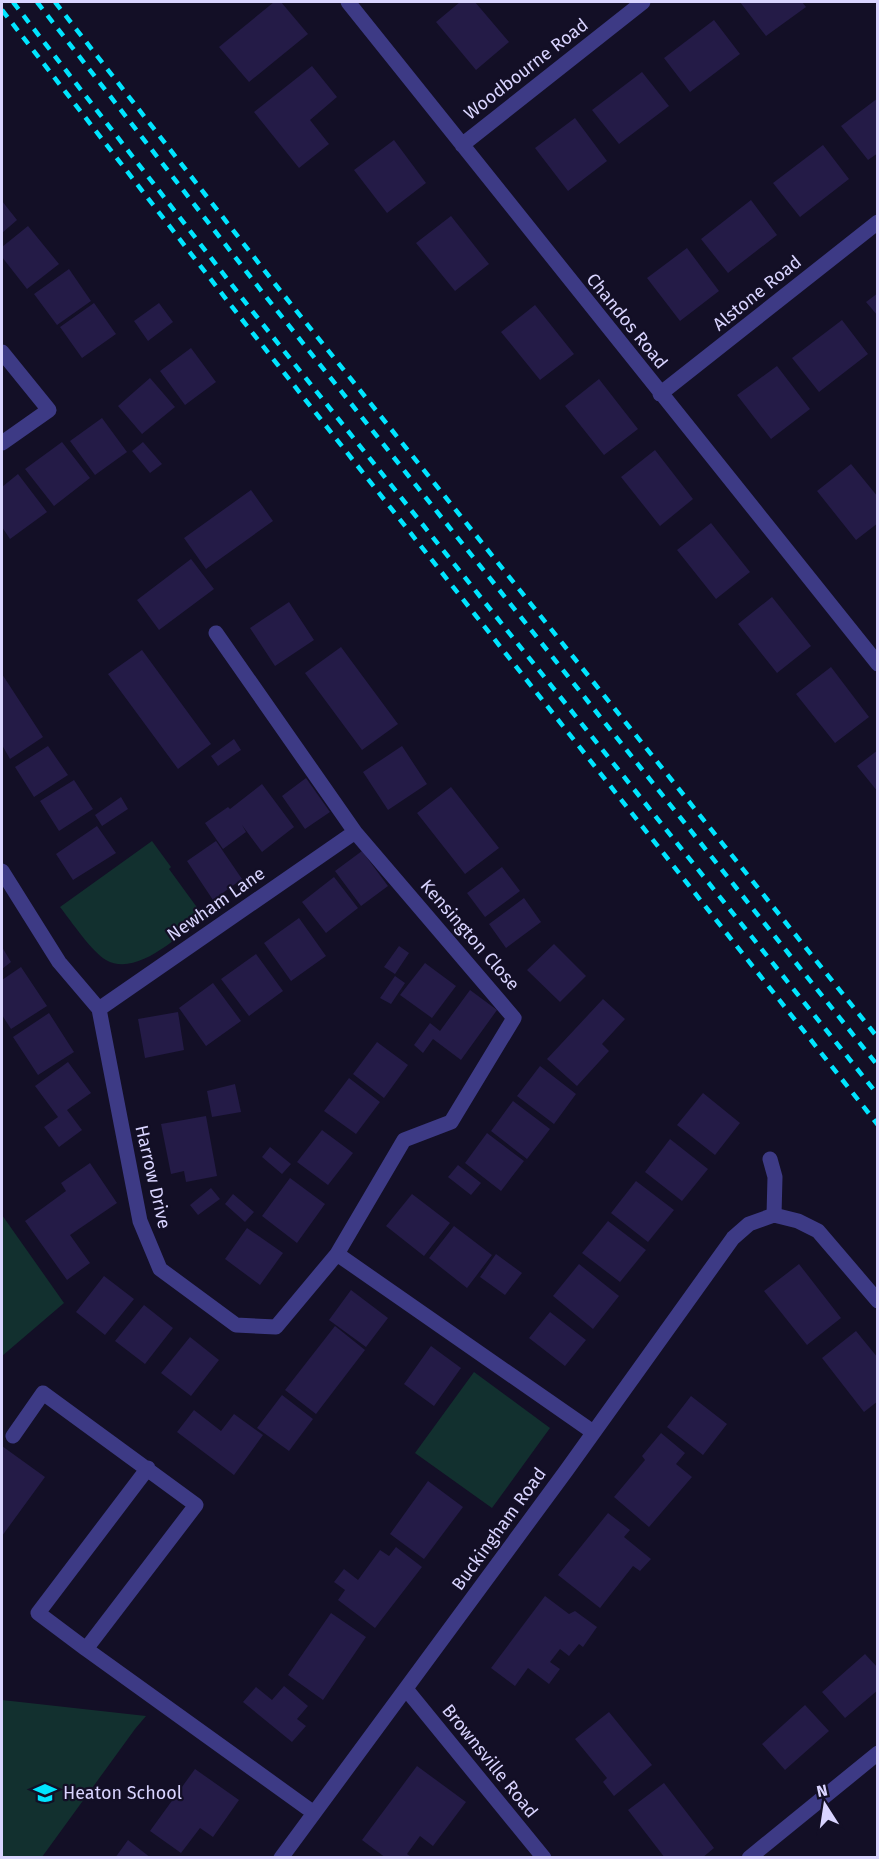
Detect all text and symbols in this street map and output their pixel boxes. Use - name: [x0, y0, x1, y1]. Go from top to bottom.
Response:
- street label: Woodbourne Road: [459, 14, 593, 124]
- street label: Alstone Road: [708, 251, 806, 335]
- street label: Chandos Road: [582, 269, 672, 373]
- street label: Newham Lane: [163, 862, 269, 946]
- street label: Kensington Close: [416, 875, 524, 995]
- street label: Harrow Drive: [130, 1123, 176, 1231]
- street label: Buckingham Road: [447, 1463, 551, 1595]
- street label: Brownsville Road: [437, 1700, 543, 1822]
- north arrow: [795, 1775, 855, 1835]
- school or university icon: Heaton School: [32, 1780, 58, 1806]
- text: N: [815, 1780, 829, 1801]
- place label: Heaton School: [63, 1782, 182, 1804]

